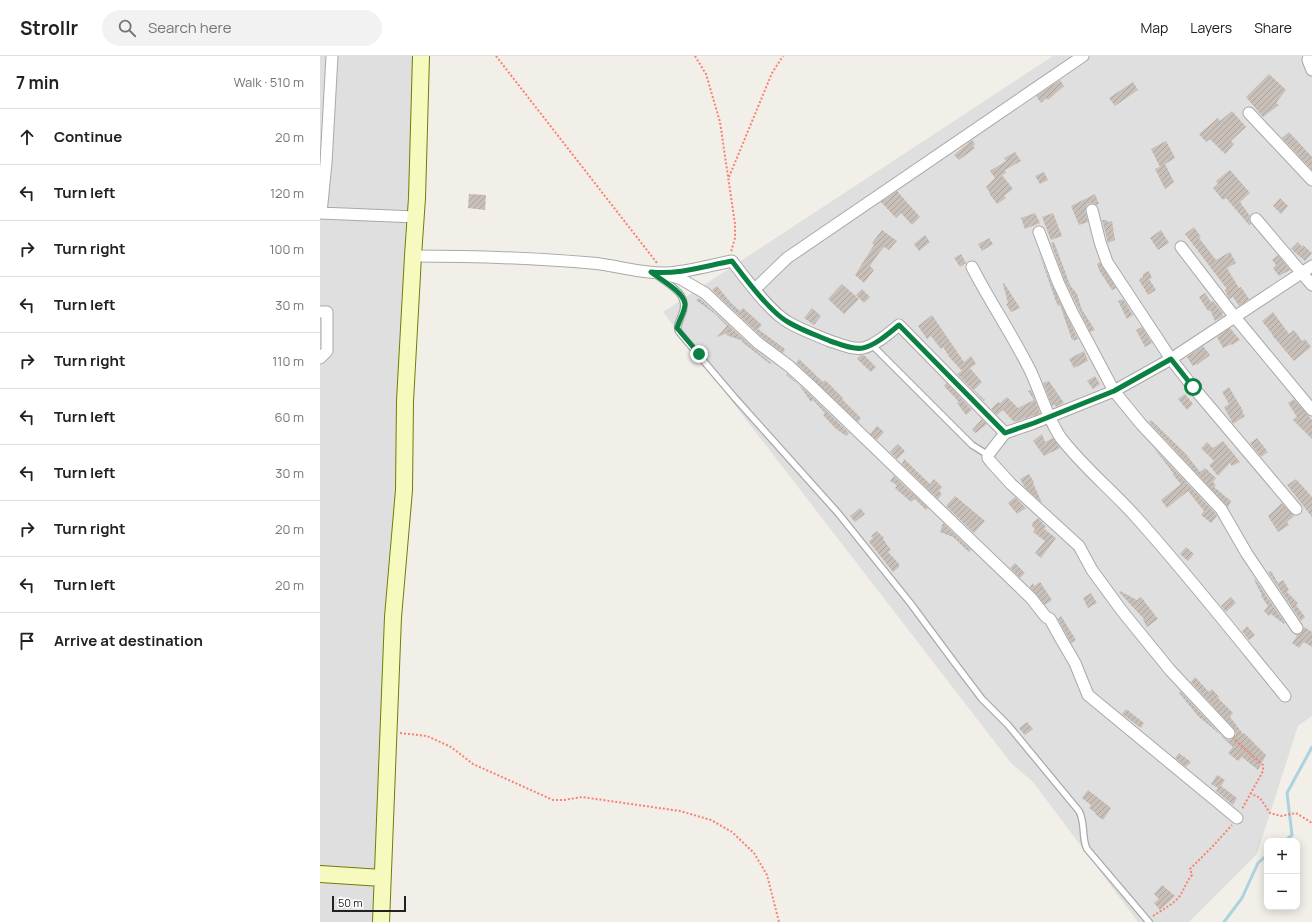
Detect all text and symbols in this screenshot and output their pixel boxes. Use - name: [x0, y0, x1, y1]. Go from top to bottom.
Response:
- search box: [102, 10, 382, 46]
- text: Strollr: [20, 15, 78, 41]
- icon: search: [116, 17, 138, 39]
- text: Search here: [148, 17, 231, 38]
- text: Map: [1140, 18, 1168, 37]
- text: Layers: [1190, 18, 1232, 37]
- text: Share: [1254, 18, 1292, 37]
- text: 7 min: [16, 71, 59, 94]
- text: Walk · 510 m: [233, 73, 304, 91]
- icon: ahead: [16, 126, 38, 148]
- text: Continue: [54, 126, 122, 147]
- text: 20 m: [275, 128, 304, 146]
- icon: left: [16, 182, 38, 204]
- text: Turn left: [54, 182, 116, 203]
- text: 120 m: [270, 184, 304, 202]
- icon: right: [16, 238, 38, 260]
- text: Turn right: [54, 238, 125, 259]
- text: 100 m: [269, 240, 304, 258]
- icon: left: [16, 294, 38, 316]
- text: Turn left: [54, 294, 116, 315]
- text: 30 m: [275, 296, 304, 314]
- route end: [690, 345, 708, 363]
- icon: right: [16, 350, 38, 372]
- text: Turn right: [54, 350, 125, 371]
- text: 110 m: [272, 352, 304, 370]
- route start: [1184, 378, 1202, 396]
- icon: left: [16, 406, 38, 428]
- text: Turn left: [54, 406, 116, 427]
- text: 60 m: [274, 408, 304, 426]
- icon: left: [16, 462, 38, 484]
- text: Turn left: [54, 462, 116, 483]
- text: 30 m: [275, 464, 304, 482]
- icon: right: [16, 518, 38, 540]
- text: Turn right: [54, 518, 125, 539]
- text: 20 m: [275, 520, 304, 538]
- icon: left: [16, 574, 38, 596]
- text: Turn left: [54, 574, 116, 595]
- text: 20 m: [275, 576, 304, 594]
- icon: arrive: [16, 630, 38, 652]
- text: Arrive at destination: [54, 630, 203, 651]
- map controls: [1264, 838, 1300, 910]
- button: +: [1264, 838, 1300, 874]
- button: −: [1264, 874, 1300, 910]
- scale bar: [332, 894, 406, 913]
- text: 50 m: [338, 895, 363, 910]

